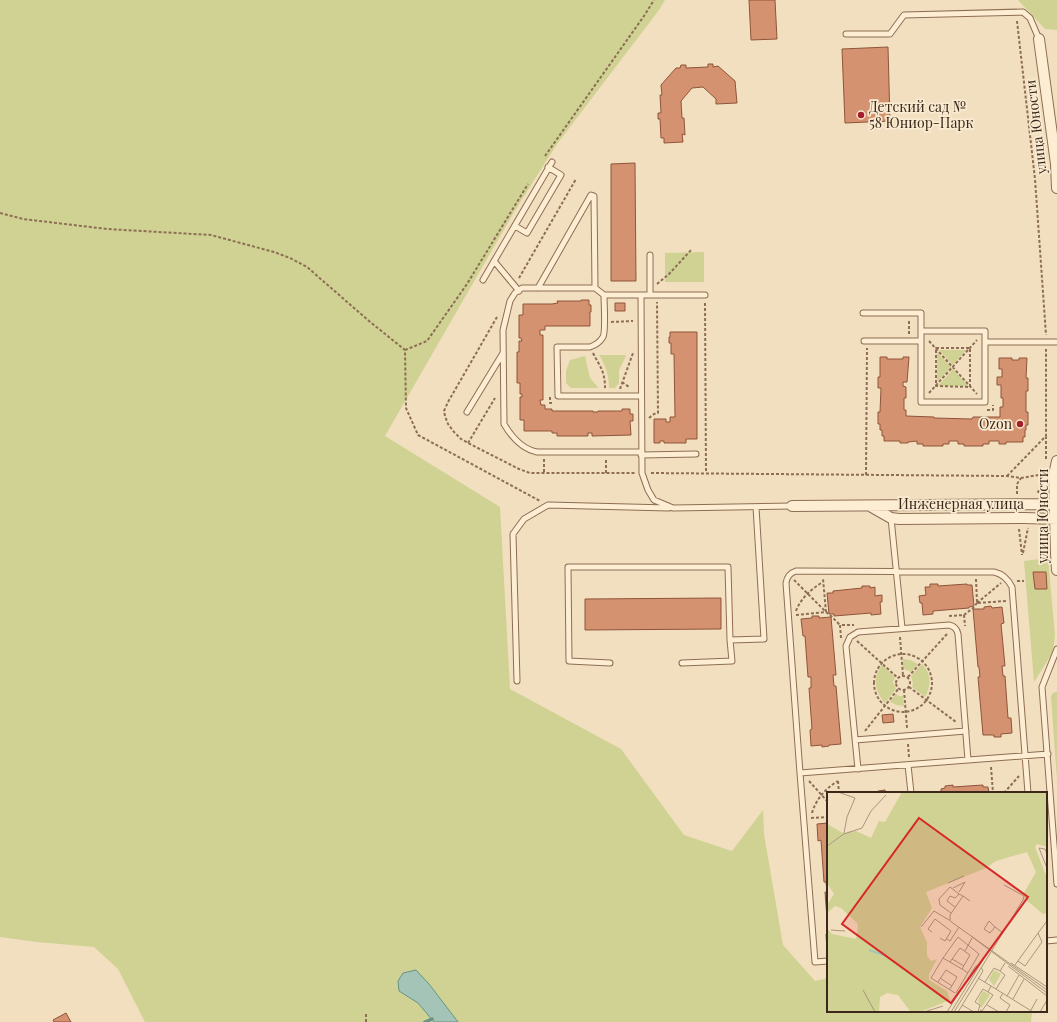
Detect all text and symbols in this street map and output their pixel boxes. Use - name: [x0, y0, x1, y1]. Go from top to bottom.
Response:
- street label: улица Юности: [1020, 79, 1051, 176]
- place label: Детский сад № 58 Юниор-Парк: [869, 97, 974, 132]
- marker: Детский сад № 58 Юниор-Парк: [856, 110, 866, 120]
- place label: Ozon: [979, 414, 1013, 433]
- marker: Ozon: [1015, 419, 1025, 429]
- street label: улица Юности: [1033, 468, 1052, 565]
- street label: Инженерная улица: [898, 494, 1024, 513]
- inset map: [827, 792, 1047, 1012]

